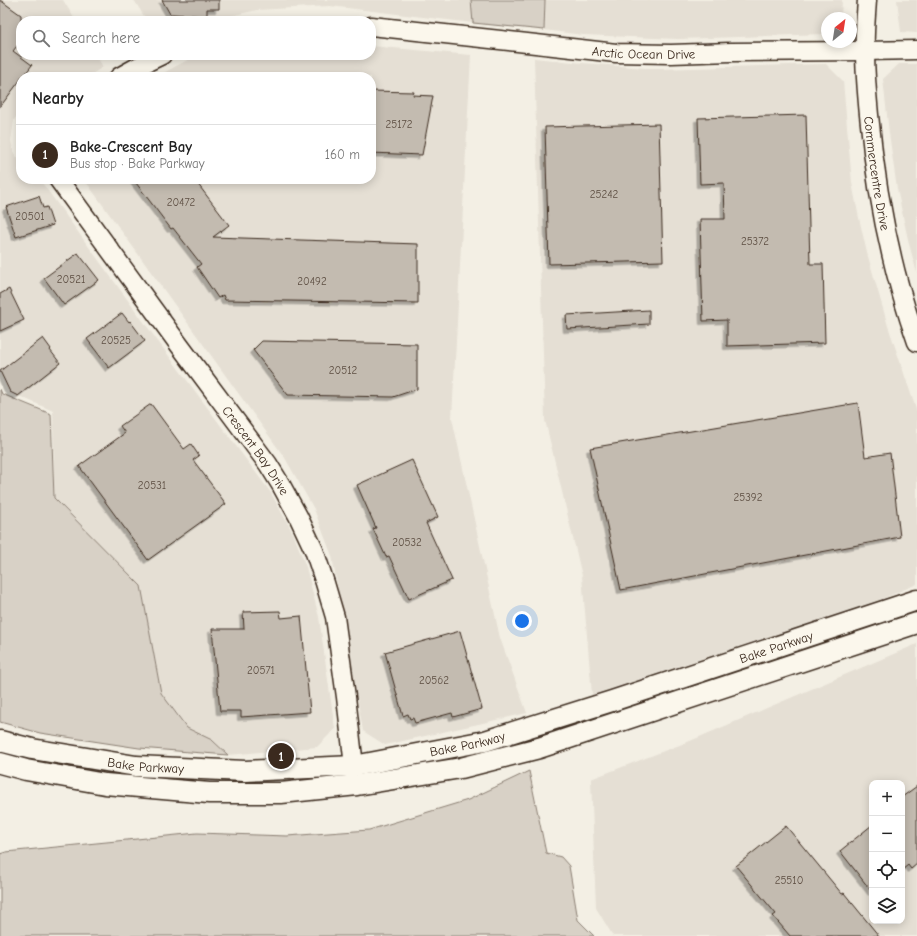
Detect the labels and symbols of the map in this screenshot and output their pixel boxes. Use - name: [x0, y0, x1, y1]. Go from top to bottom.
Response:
- north arrow: [821, 12, 857, 48]
- street label: Arctic Ocean Drive: [591, 43, 696, 62]
- street label: Commercentre Drive: [862, 115, 893, 232]
- house number: 25172: [385, 118, 413, 131]
- house number: 25242: [590, 188, 618, 201]
- house number: 20472: [167, 196, 196, 209]
- house number: 20501: [15, 210, 45, 223]
- house number: 25372: [741, 235, 769, 248]
- house number: 20521: [57, 273, 85, 286]
- house number: 20492: [297, 275, 327, 288]
- house number: 20525: [101, 334, 131, 347]
- house number: 20512: [329, 364, 358, 377]
- street label: Crescent Bay Drive: [220, 403, 293, 498]
- house number: 20531: [138, 479, 166, 492]
- house number: 25392: [734, 491, 763, 504]
- house number: 20532: [392, 536, 422, 549]
- your location: [512, 611, 532, 631]
- street label: Bake Parkway: [737, 627, 815, 666]
- house number: 20571: [247, 664, 275, 677]
- house number: 20562: [419, 674, 449, 687]
- street label: Bake Parkway: [428, 728, 507, 759]
- pin: 1: [268, 741, 294, 771]
- street label: Bake Parkway: [106, 754, 184, 776]
- house number: 25510: [775, 874, 803, 887]

